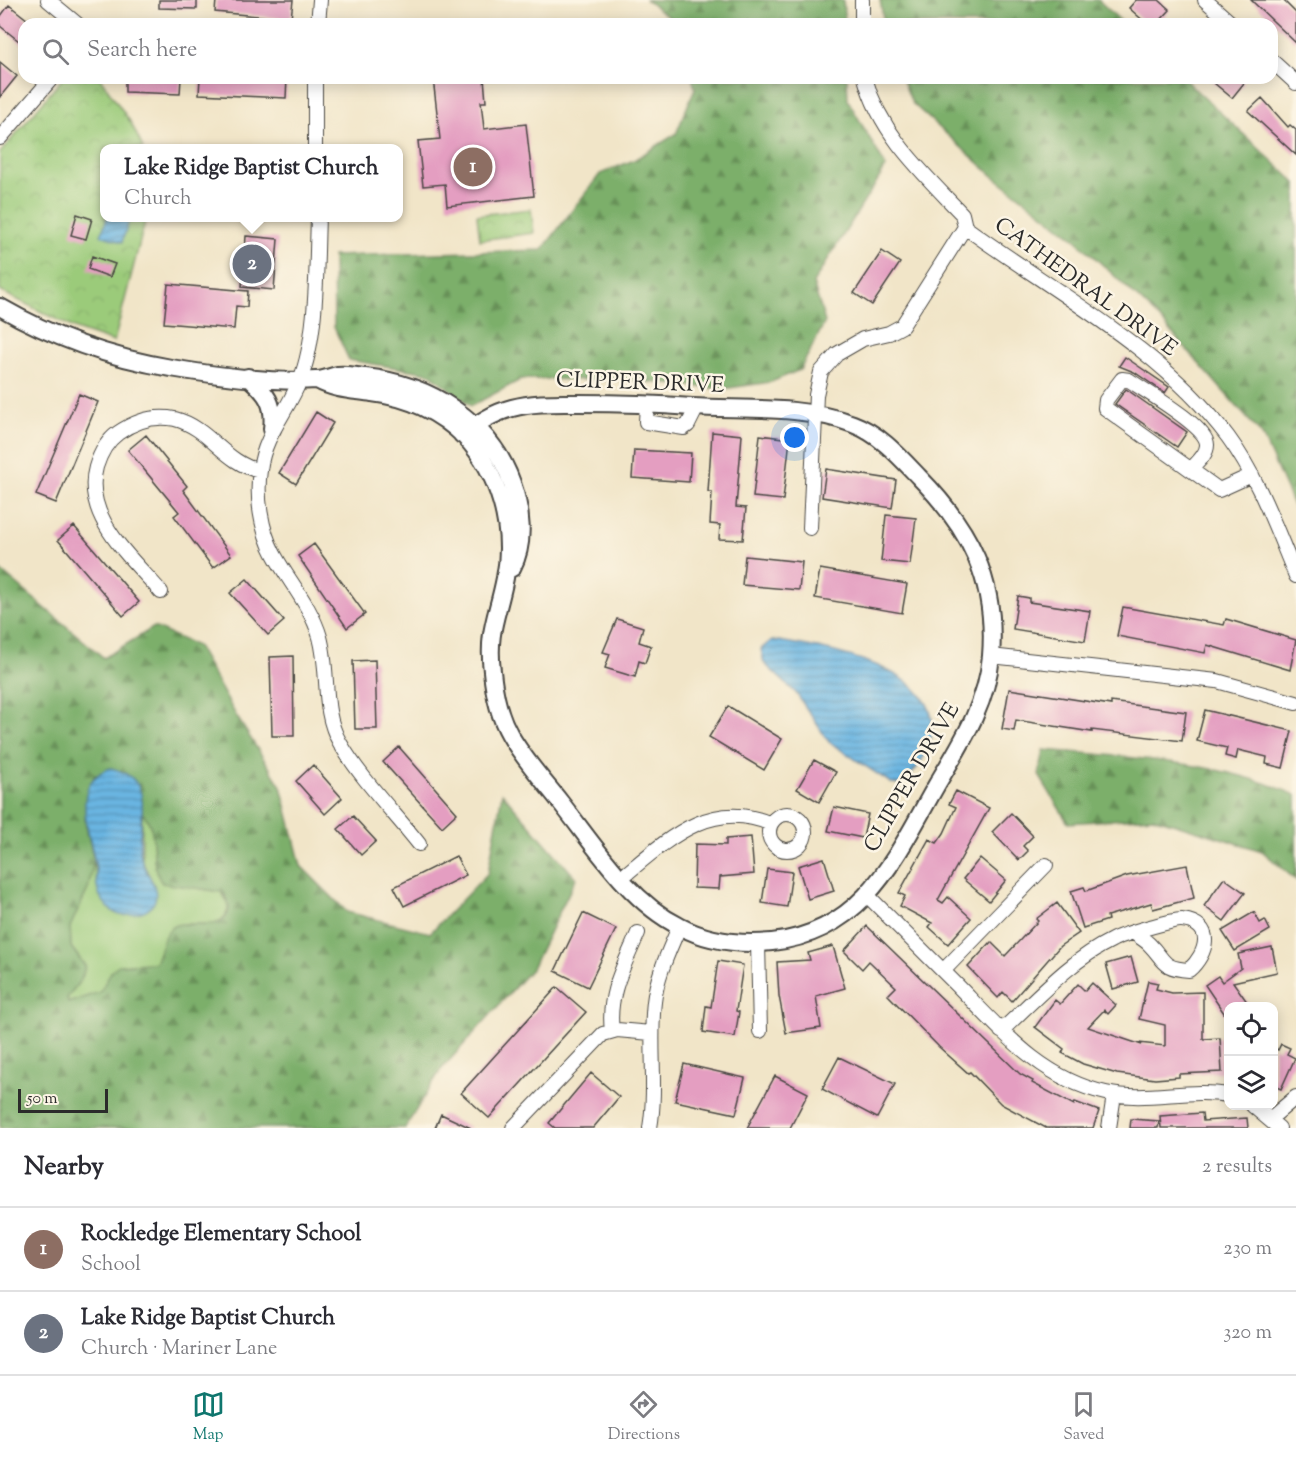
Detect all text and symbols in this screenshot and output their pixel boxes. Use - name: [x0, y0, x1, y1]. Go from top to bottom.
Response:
- search box: [18, 18, 1278, 84]
- icon: search: [39, 35, 72, 68]
- text: Search here: [87, 35, 197, 67]
- popup: [100, 144, 403, 222]
- pin: 1: [454, 144, 492, 190]
- text: Lake Ridge Baptist Church: [124, 153, 379, 185]
- text: Church: [124, 185, 192, 214]
- street label: CATHEDRAL DRIVE: [987, 211, 1183, 365]
- pin: 2: [232, 242, 272, 286]
- street label: CLIPPER DRIVE: [555, 365, 725, 403]
- your location: [780, 423, 809, 452]
- street label: CLIPPER DRIVE: [857, 697, 969, 859]
- map controls: [1224, 1002, 1278, 1110]
- button: locate: [1224, 1002, 1278, 1056]
- button: layers: [1224, 1056, 1278, 1110]
- scale bar: [18, 1086, 108, 1114]
- text: 50 m: [27, 1088, 58, 1111]
- text: Nearby: [24, 1149, 104, 1186]
- text: 2 results: [1202, 1153, 1272, 1182]
- text: Rockledge Elementary School: [81, 1219, 361, 1251]
- text: 1: [40, 1235, 47, 1264]
- text: 230 m: [1223, 1235, 1272, 1264]
- text: School: [81, 1251, 141, 1280]
- text: Lake Ridge Baptist Church: [81, 1303, 335, 1335]
- text: 2: [39, 1319, 48, 1348]
- text: 320 m: [1223, 1319, 1272, 1348]
- text: Church · Mariner Lane: [81, 1335, 277, 1364]
- tab: Map: [192, 1388, 225, 1447]
- tab: Directions: [608, 1388, 680, 1447]
- tab: Saved: [1063, 1388, 1104, 1447]

